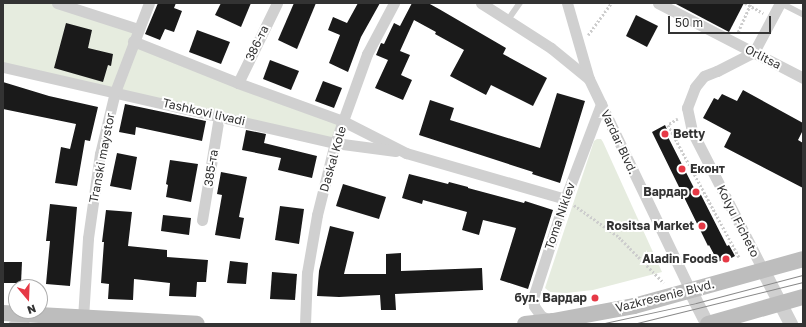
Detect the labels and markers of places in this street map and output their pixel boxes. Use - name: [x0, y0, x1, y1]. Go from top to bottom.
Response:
- place label: Betty: [673, 127, 705, 141]
- marker: Betty: [660, 129, 670, 139]
- place label: Еконт: [690, 162, 725, 176]
- marker: Еконт: [677, 164, 687, 174]
- place label: Вардар: [643, 185, 688, 199]
- marker: Вардар: [691, 187, 701, 197]
- place label: Rositsa Market: [606, 219, 694, 233]
- marker: Rositsa Market: [697, 221, 707, 231]
- place label: Aladin Foods: [642, 252, 718, 266]
- marker: Aladin Foods: [721, 254, 731, 264]
- place label: бул. Вардар: [514, 291, 587, 305]
- marker: бул. Вардар: [590, 293, 600, 303]

